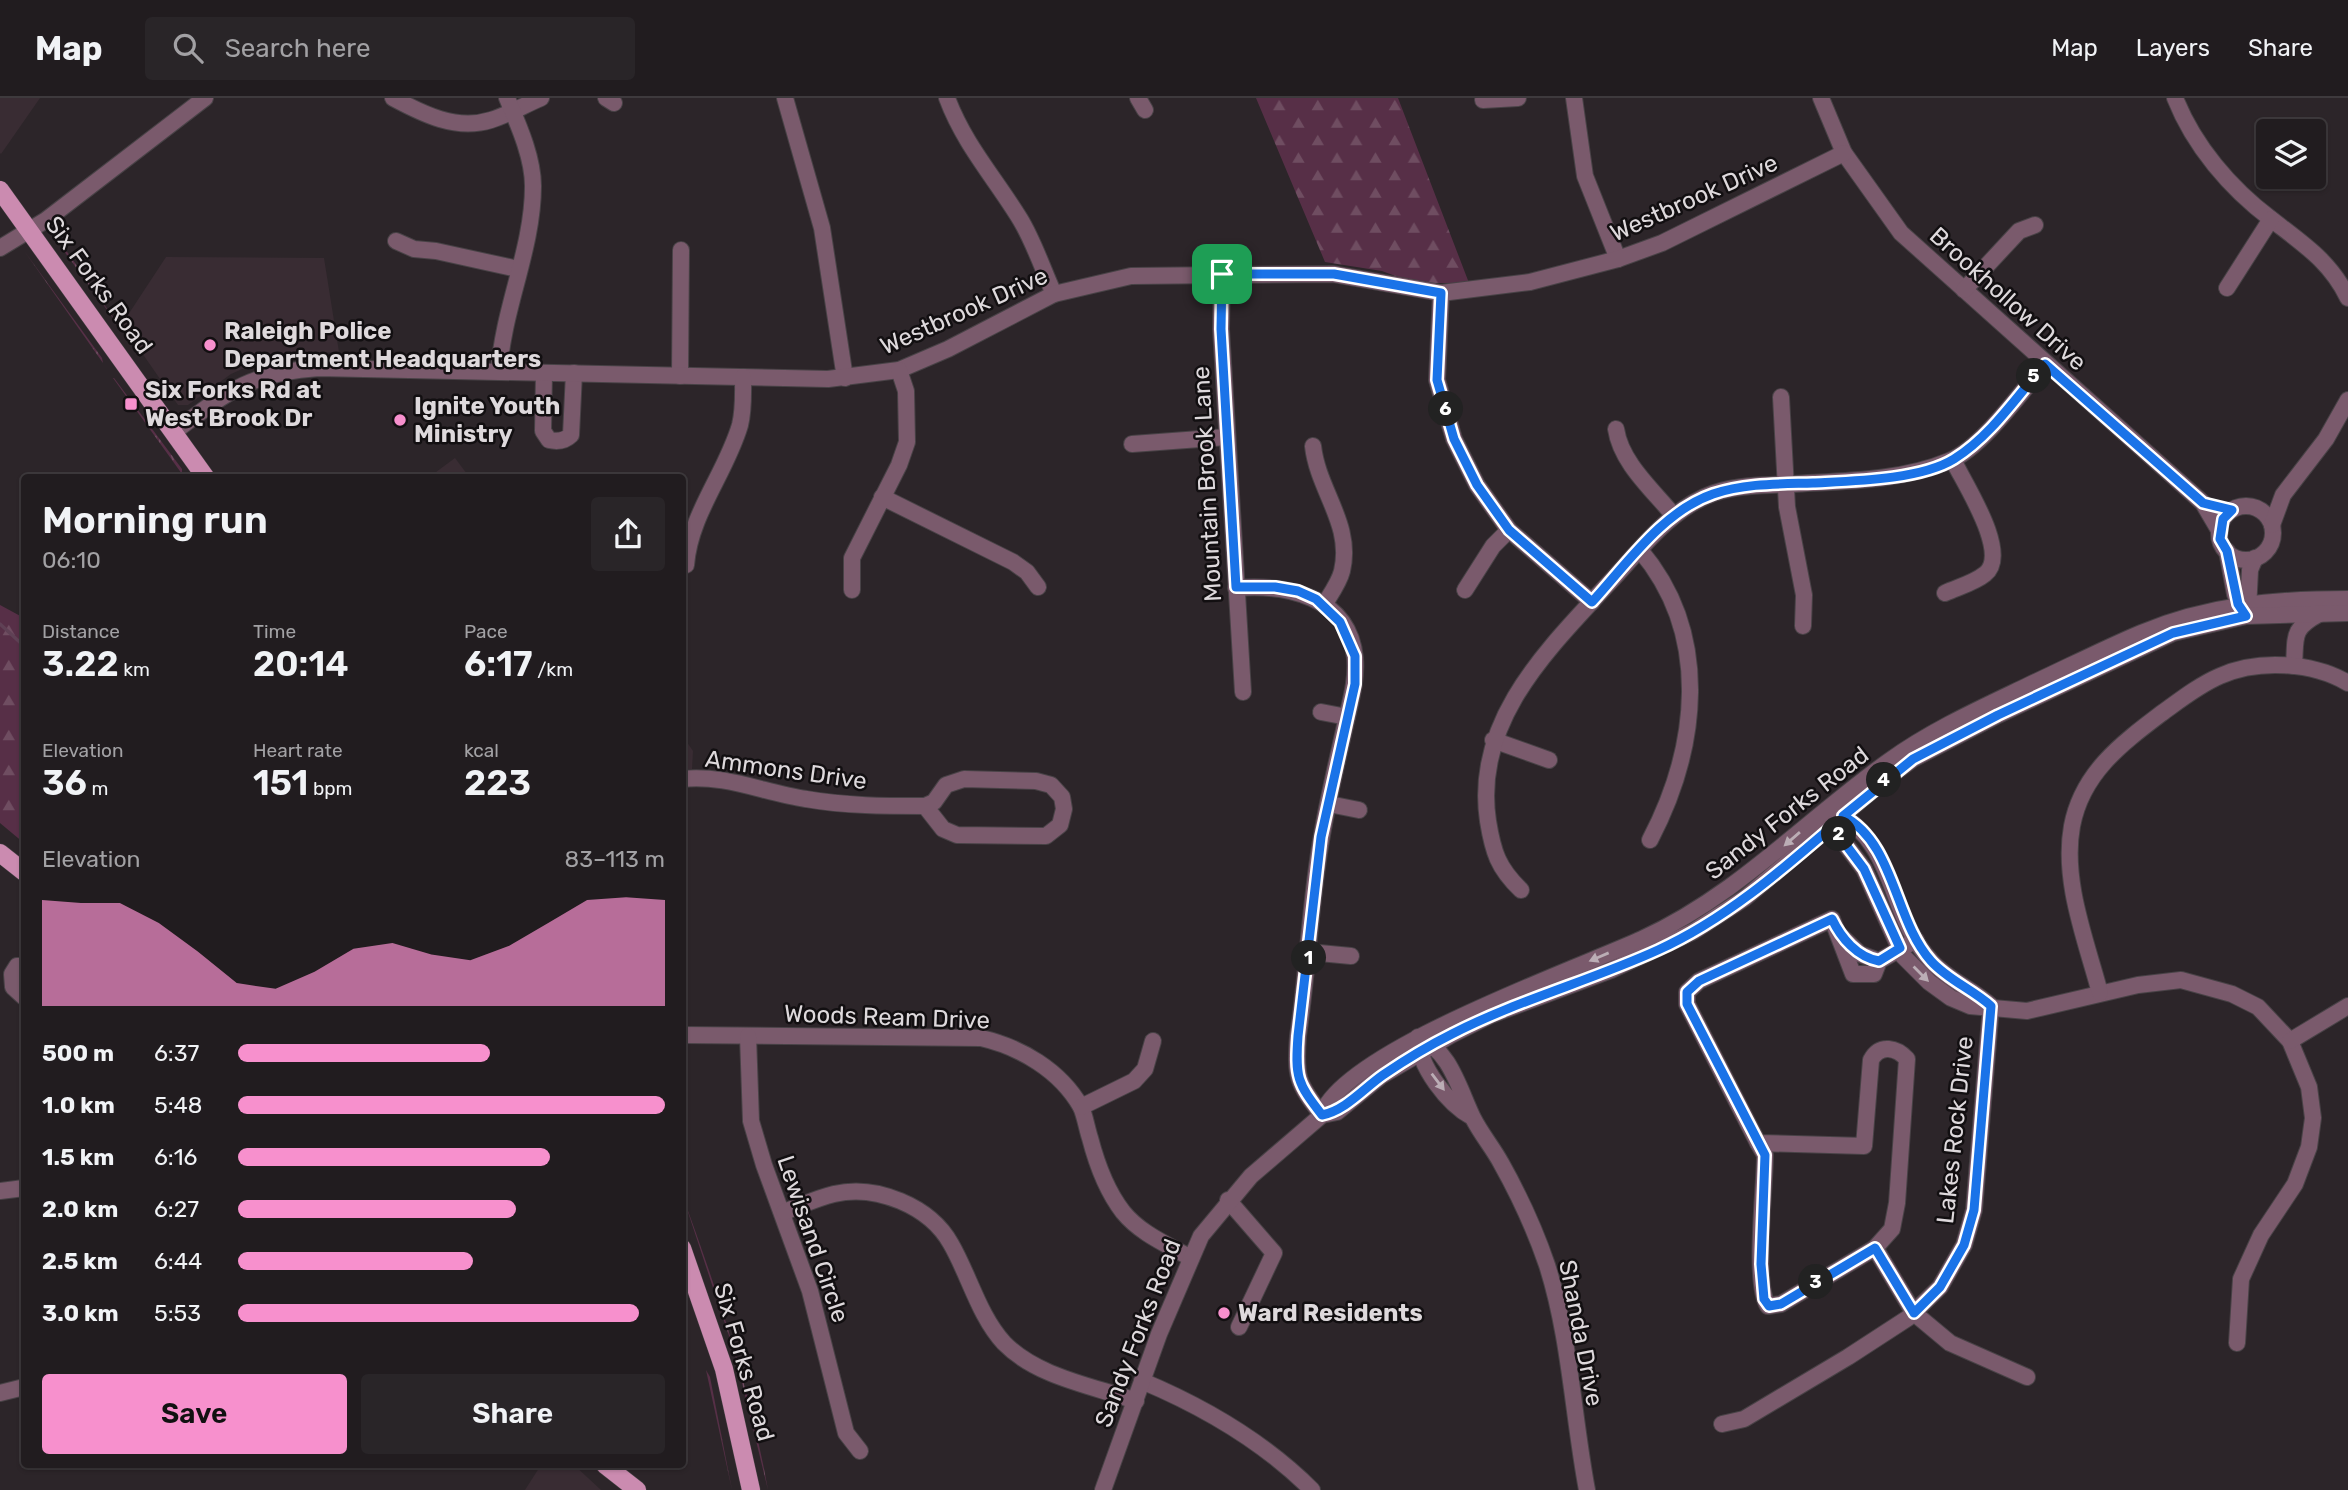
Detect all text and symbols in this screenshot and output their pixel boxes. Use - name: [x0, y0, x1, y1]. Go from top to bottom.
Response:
- search box: [145, 17, 635, 80]
- text: Map: [35, 29, 103, 68]
- icon: search: [169, 29, 207, 67]
- text: Search here: [225, 33, 370, 64]
- text: Map: [2051, 34, 2098, 62]
- text: Layers: [2136, 34, 2210, 62]
- text: Share: [2248, 34, 2313, 62]
- map controls: [2256, 119, 2326, 189]
- button: layers: [2256, 119, 2326, 189]
- street label: Westbrook Drive: [1606, 149, 1782, 247]
- street label: Six Forks Road: [40, 211, 158, 359]
- street label: Brookhollow Drive: [1924, 221, 2092, 377]
- pin: [1192, 244, 1252, 304]
- icon: arrive: [1203, 255, 1241, 293]
- street label: Westbrook Drive: [876, 262, 1052, 360]
- place label: Raleigh Police Department Headquarters: [224, 317, 541, 373]
- marker: Raleigh Police Department Headquarters: [202, 337, 218, 353]
- pin: 5: [2016, 358, 2052, 394]
- text: 5: [2027, 364, 2040, 387]
- street label: Mountain Brook Lane: [1187, 366, 1227, 602]
- place label: Six Forks Rd at West Brook Dr: [145, 376, 321, 432]
- place label: Ignite Youth Ministry: [414, 392, 560, 448]
- pin: 6: [1428, 392, 1464, 426]
- marker: Six Forks Rd at West Brook Dr: [123, 396, 139, 412]
- text: 6: [1439, 397, 1452, 420]
- marker: Ignite Youth Ministry: [392, 412, 408, 428]
- text: Morning run: [42, 497, 268, 543]
- button: share: [591, 497, 665, 571]
- text: 06:10: [42, 546, 101, 574]
- text: Distance: [42, 620, 120, 643]
- text: Time: [253, 620, 296, 643]
- text: Pace: [464, 620, 508, 643]
- text: 3.22: [42, 643, 119, 685]
- text: 20:14: [253, 643, 349, 685]
- text: 6:17: [464, 643, 533, 685]
- text: km: [119, 658, 150, 681]
- text: /km: [533, 658, 573, 681]
- text: Elevation: [42, 739, 123, 762]
- text: Heart rate: [253, 739, 343, 762]
- text: kcal: [464, 739, 499, 762]
- street label: Sandy Forks Road: [1700, 741, 1874, 885]
- street label: Ammons Drive: [703, 745, 869, 795]
- text: 36: [42, 762, 87, 804]
- text: 151: [253, 762, 308, 804]
- text: 223: [464, 762, 531, 804]
- pin: 4: [1867, 762, 1902, 798]
- text: 4: [1877, 768, 1890, 791]
- text: m: [87, 777, 108, 800]
- text: bpm: [308, 777, 353, 800]
- pin: 2: [1822, 816, 1856, 852]
- text: 2: [1832, 822, 1845, 845]
- one-way arrow: [1783, 831, 1800, 846]
- text: Elevation: [42, 845, 141, 873]
- text: 83–113 m: [565, 845, 665, 873]
- pin: 1: [1292, 940, 1326, 976]
- text: 1: [1304, 946, 1313, 969]
- one-way arrow: [1589, 951, 1609, 963]
- one-way arrow: [1912, 965, 1929, 982]
- street label: Woods Ream Drive: [784, 999, 990, 1035]
- street label: Lakes Rock Drive: [1931, 1035, 1979, 1225]
- text: 500 m: [42, 1039, 114, 1067]
- text: 6:37: [154, 1039, 199, 1067]
- one-way arrow: [1430, 1073, 1444, 1091]
- text: 1.0 km: [42, 1091, 115, 1119]
- text: 5:48: [154, 1091, 202, 1119]
- text: 1.5 km: [42, 1143, 114, 1171]
- text: 6:16: [154, 1143, 197, 1171]
- street label: Lewisand Circle: [771, 1152, 855, 1326]
- text: 2.0 km: [42, 1195, 118, 1223]
- text: 6:27: [154, 1195, 199, 1223]
- street label: Sandy Forks Road: [1089, 1235, 1187, 1431]
- text: 2.5 km: [42, 1247, 118, 1275]
- text: 6:44: [154, 1247, 202, 1275]
- street label: Shanda Drive: [1553, 1257, 1609, 1409]
- pin: 3: [1798, 1264, 1834, 1300]
- text: 3: [1809, 1270, 1822, 1293]
- street label: Six Forks Road: [708, 1280, 780, 1444]
- text: 3.0 km: [42, 1299, 119, 1327]
- text: 5:53: [154, 1299, 201, 1327]
- place label: Ward Residents: [1238, 1299, 1423, 1327]
- marker: Ward Residents: [1216, 1305, 1232, 1321]
- button: Save: [42, 1374, 347, 1454]
- button: Share: [361, 1374, 665, 1454]

